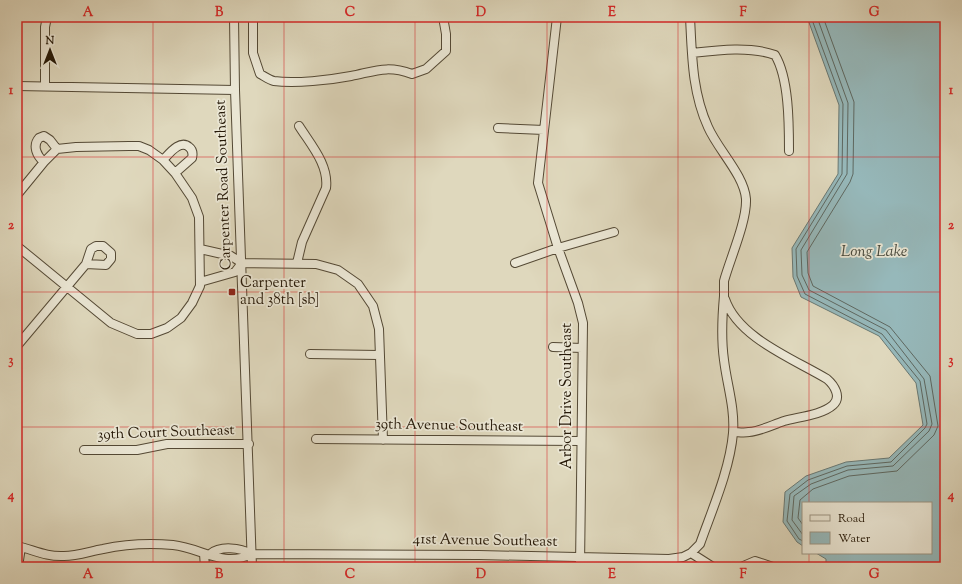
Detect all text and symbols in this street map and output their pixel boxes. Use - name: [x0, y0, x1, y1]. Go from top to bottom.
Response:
- text: A: [83, 4, 94, 22]
- text: B: [215, 4, 224, 22]
- text: C: [345, 4, 355, 22]
- text: D: [476, 4, 486, 22]
- text: E: [608, 4, 616, 22]
- text: F: [739, 4, 747, 22]
- text: G: [869, 4, 880, 22]
- north arrow: [30, 30, 70, 70]
- text: N: [45, 33, 55, 49]
- text: 1: [9, 82, 14, 100]
- text: 1: [949, 82, 954, 100]
- street label: Carpenter Road Southeast: [211, 99, 237, 271]
- text: 2: [8, 217, 15, 235]
- text: 2: [948, 217, 955, 235]
- water label: Long Lake: [841, 241, 907, 264]
- place label: Carpenter and 38th [sb]: [240, 273, 319, 311]
- marker: Carpenter and 38th [sb]: [227, 287, 237, 297]
- street label: Arbor Drive Southeast: [557, 323, 578, 469]
- text: 3: [8, 352, 14, 370]
- text: 3: [948, 352, 954, 370]
- street label: 39th Avenue Southeast: [375, 414, 523, 438]
- street label: 39th Court Southeast: [97, 420, 235, 446]
- text: 4: [7, 487, 15, 505]
- text: 4: [947, 487, 955, 505]
- legend: [802, 502, 932, 554]
- text: Road: [838, 510, 865, 528]
- street label: 41st Avenue Southeast: [412, 529, 558, 553]
- text: Water: [838, 530, 871, 548]
- text: A: [83, 566, 94, 584]
- text: B: [215, 566, 224, 584]
- text: C: [345, 566, 355, 584]
- text: D: [476, 566, 486, 584]
- text: E: [608, 566, 616, 584]
- text: F: [739, 566, 747, 584]
- text: G: [869, 566, 880, 584]

